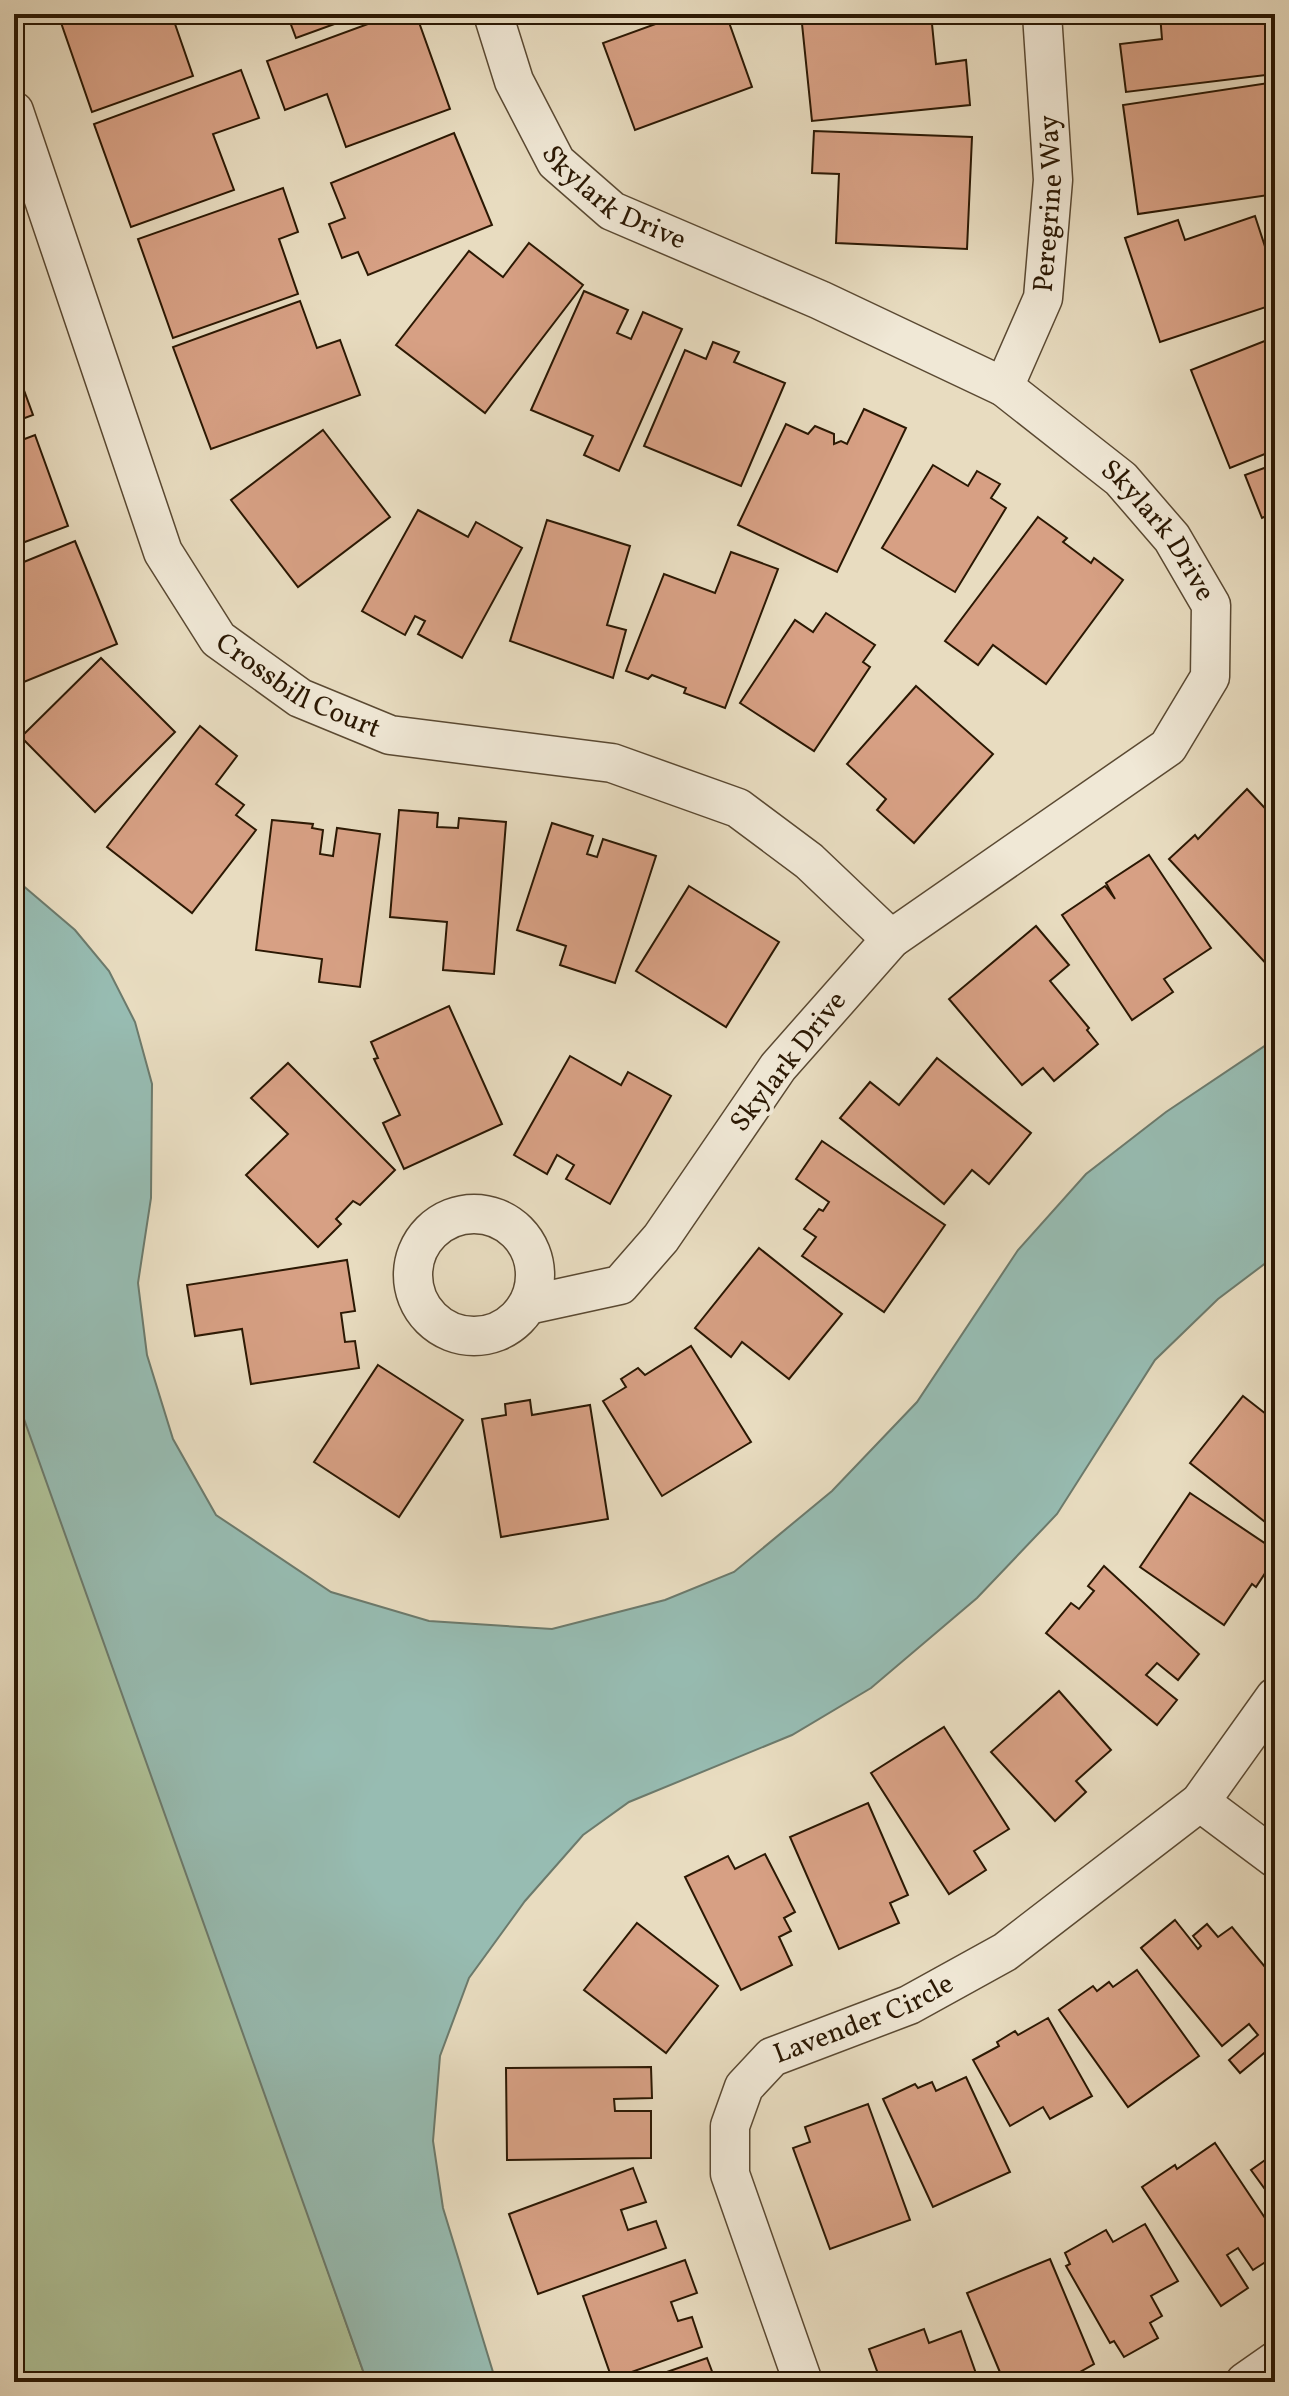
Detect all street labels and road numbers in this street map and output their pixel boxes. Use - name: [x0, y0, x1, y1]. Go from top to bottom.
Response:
- street label: Peregrine Way: [1024, 114, 1073, 294]
- street label: Skylark Drive: [531, 139, 692, 260]
- street label: Skylark Drive: [1092, 451, 1224, 608]
- street label: Crossbill Court: [207, 624, 386, 748]
- street label: Skylark Drive: [722, 983, 856, 1141]
- street label: Lavender Circle: [768, 1965, 961, 2074]

